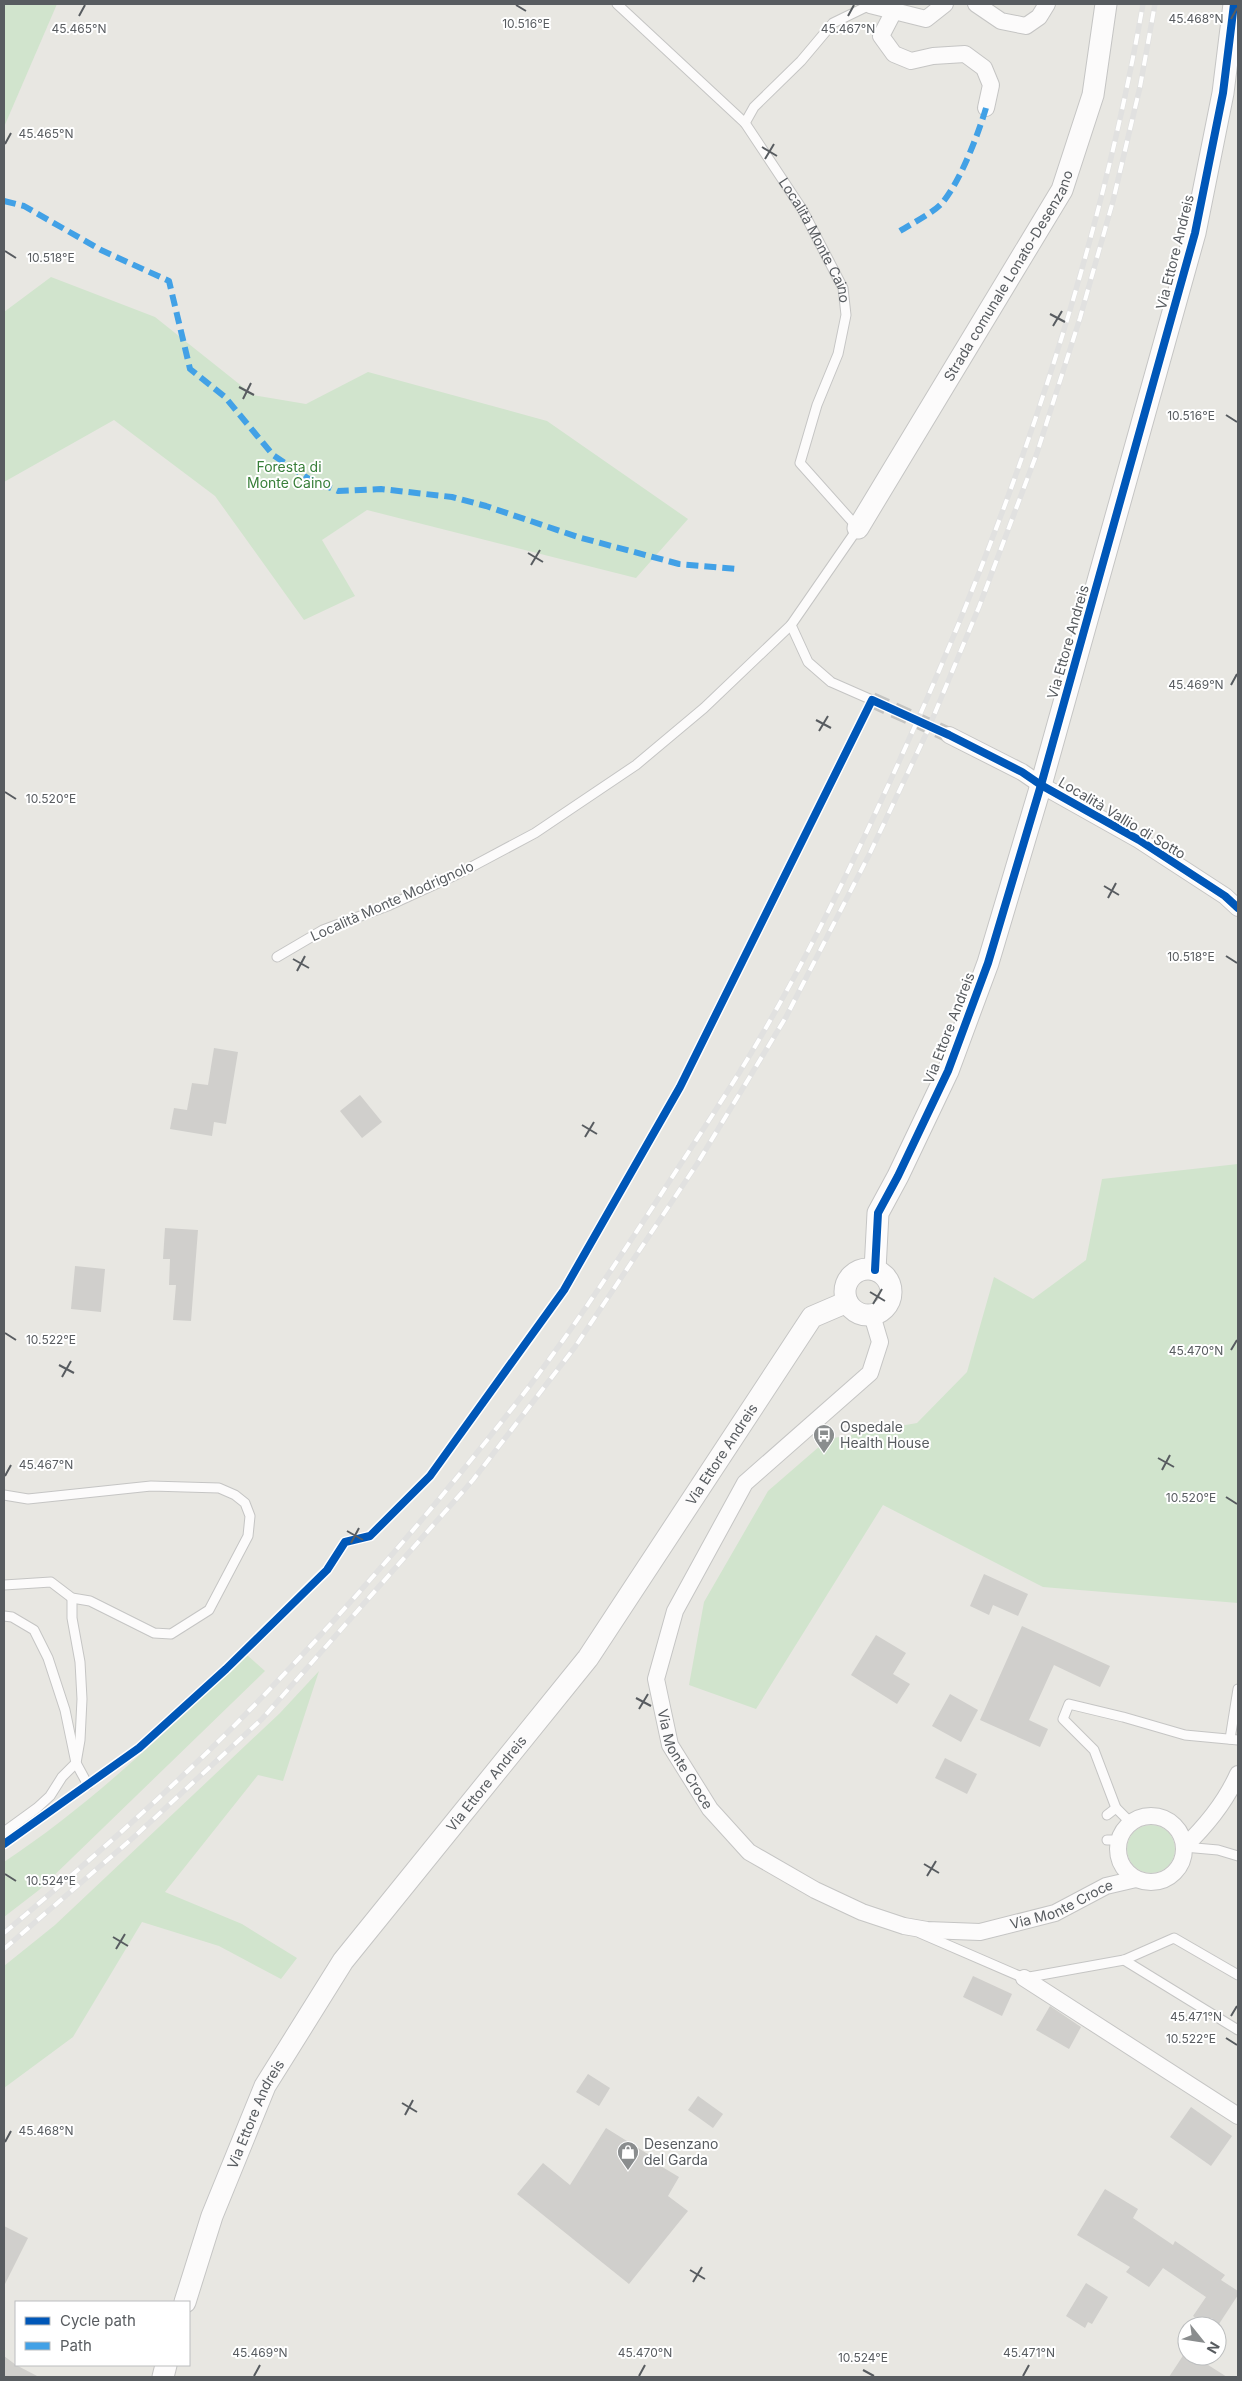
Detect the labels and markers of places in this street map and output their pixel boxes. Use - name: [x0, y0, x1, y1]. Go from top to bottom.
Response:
- place label: Ospedale Health House: [840, 1418, 930, 1451]
- bus stop icon: Ospedale Health House: [812, 1423, 836, 1454]
- place label: Desenzano del Garda: [644, 2135, 718, 2168]
- shop icon: Desenzano del Garda: [616, 2140, 640, 2171]

